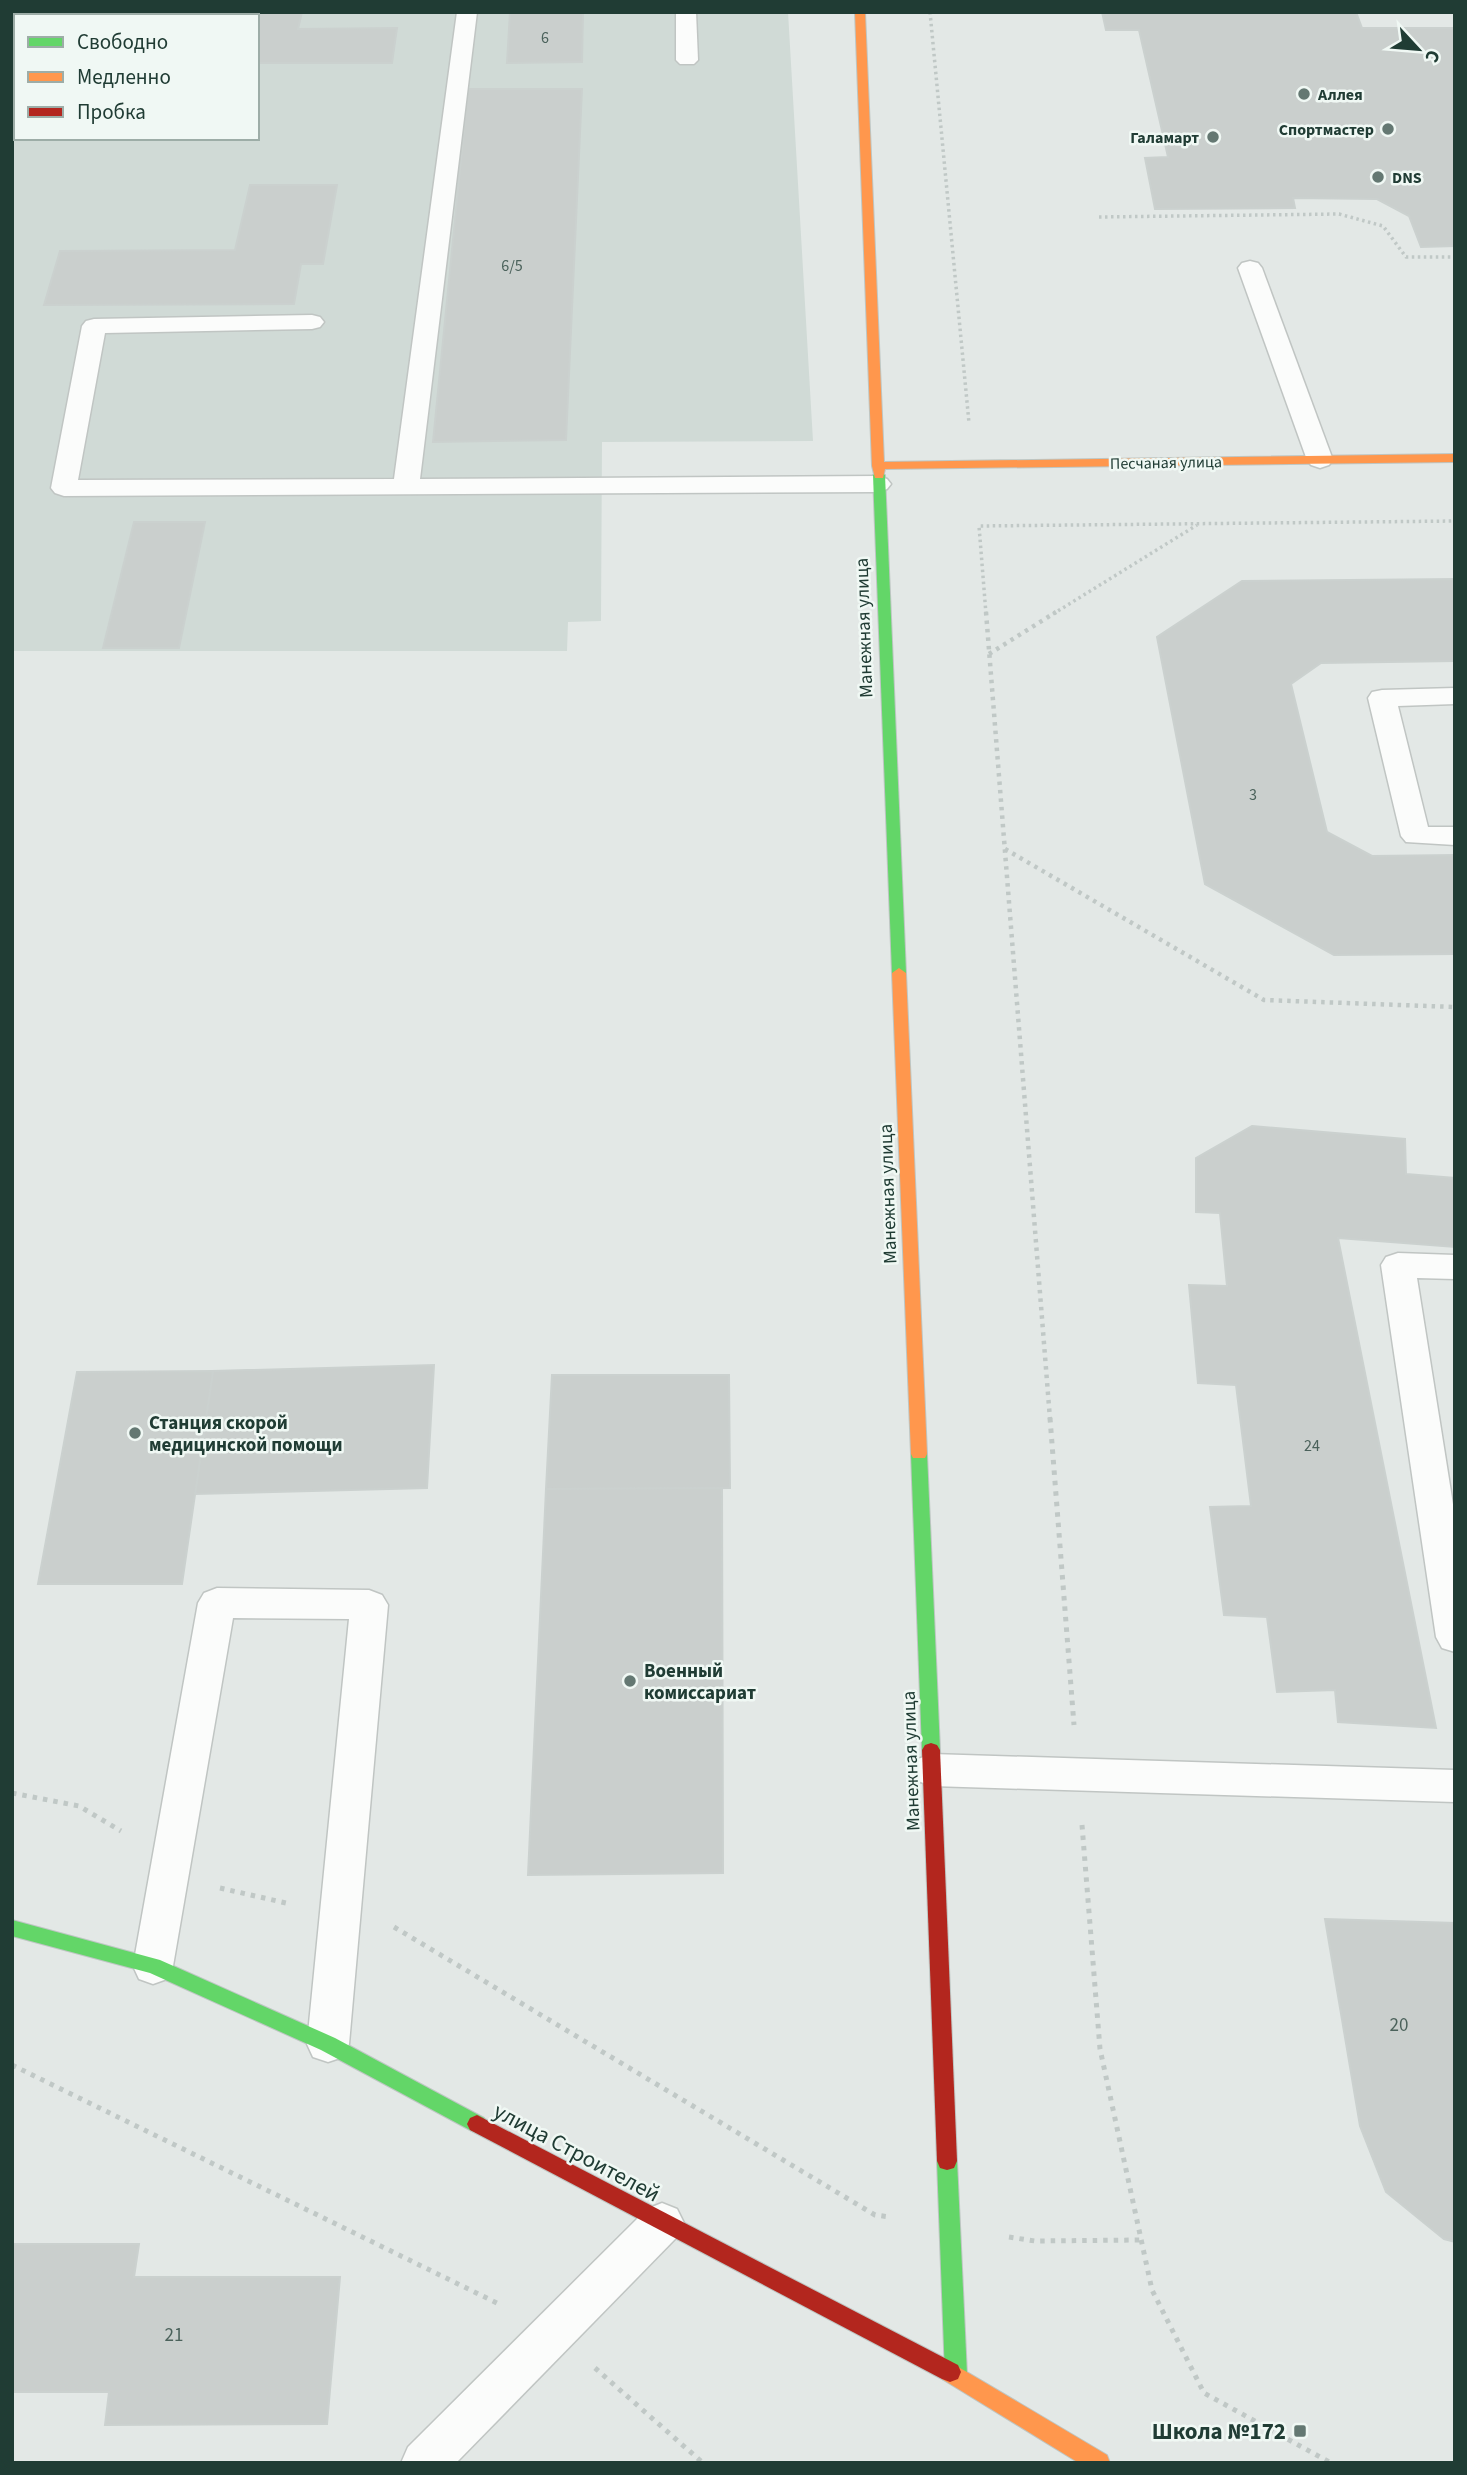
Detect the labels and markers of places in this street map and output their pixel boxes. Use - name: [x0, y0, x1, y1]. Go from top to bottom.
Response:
- place label: Аллея: [1317, 84, 1363, 106]
- marker: Аллея: [1296, 86, 1312, 102]
- place label: Спортмастер: [1279, 119, 1374, 141]
- marker: Спортмастер: [1380, 121, 1396, 137]
- place label: Галамарт: [1130, 127, 1199, 149]
- marker: Галамарт: [1205, 129, 1221, 145]
- place label: DNS: [1392, 167, 1422, 189]
- marker: DNS: [1370, 169, 1386, 185]
- place label: Станция скорой медицинской помощи: [149, 1410, 343, 1459]
- marker: Станция скорой медицинской помощи: [127, 1425, 143, 1441]
- place label: Военный комиссариат: [644, 1658, 756, 1707]
- marker: Военный комиссариат: [622, 1673, 638, 1689]
- place label: Школа №172: [1152, 2415, 1286, 2448]
- marker: Школа №172: [1292, 2423, 1308, 2439]

